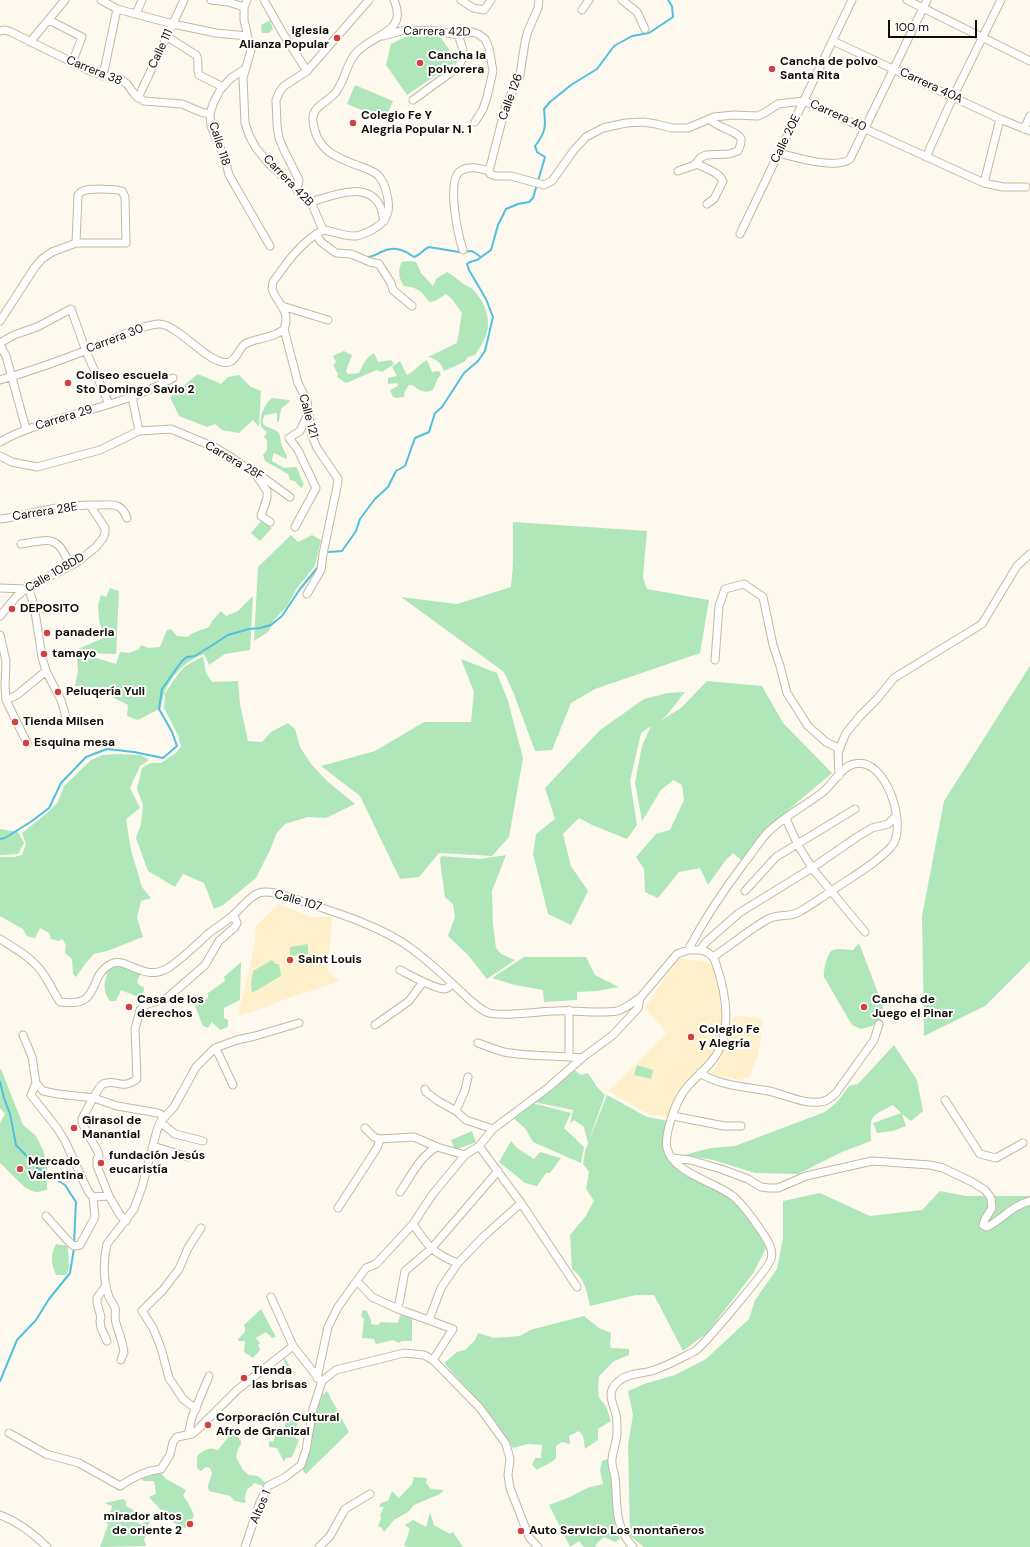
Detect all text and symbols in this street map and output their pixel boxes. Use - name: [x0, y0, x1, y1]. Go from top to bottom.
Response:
- scale bar: [890, 12, 979, 38]
- text: 100 m: [895, 19, 929, 35]
- place label: Iglesia Alianza Popular: [239, 24, 329, 52]
- street label: Carrera 42D: [403, 24, 471, 40]
- street label: Calle 111: [146, 27, 176, 71]
- marker: Iglesia Alianza Popular: [332, 33, 342, 43]
- place label: Cancha la polvorera: [428, 49, 486, 77]
- street label: Carrera 38: [64, 53, 124, 89]
- place label: Cancha de polvo Santa Rita: [780, 55, 878, 83]
- marker: Cancha la polvorera: [415, 58, 425, 68]
- marker: Cancha de polvo Santa Rita: [767, 64, 777, 74]
- street label: Carrera 40A: [897, 65, 965, 107]
- street label: Calle 126: [496, 72, 526, 122]
- street label: Carrera 40: [808, 97, 868, 135]
- place label: Colegio Fe Y Alegria Popular N. 1: [361, 109, 472, 137]
- street label: Calle 20E: [768, 112, 804, 166]
- marker: Colegio Fe Y Alegria Popular N. 1: [348, 118, 358, 128]
- street label: Calle 118: [205, 120, 233, 168]
- street label: Carrera 42B: [260, 152, 316, 210]
- street label: Carrera 30: [84, 322, 146, 356]
- place label: Coliseo escuela Sto Domingo Savio 2: [76, 369, 195, 397]
- marker: Coliseo escuela Sto Domingo Savio 2: [63, 378, 73, 388]
- street label: Calle 121: [295, 392, 321, 440]
- street label: Carrera 29: [34, 402, 94, 434]
- street label: Carrera 28F: [202, 438, 266, 484]
- street label: Carrera 28E: [12, 500, 78, 524]
- street label: Calle 108DD: [23, 550, 87, 596]
- place label: DEPOSITO: [20, 602, 79, 616]
- marker: DEPOSITO: [7, 604, 17, 614]
- place label: panaderia: [55, 626, 115, 640]
- marker: panaderia: [42, 628, 52, 638]
- place label: tamayo: [52, 647, 96, 661]
- marker: tamayo: [39, 649, 49, 659]
- place label: Peluqería Yuli: [66, 685, 145, 699]
- marker: Peluqería Yuli: [53, 687, 63, 697]
- place label: Tienda Milsen: [23, 715, 104, 729]
- marker: Tienda Milsen: [10, 717, 20, 727]
- place label: Esquina mesa: [34, 736, 115, 750]
- marker: Esquina mesa: [21, 738, 31, 748]
- street label: Calle 107: [273, 887, 323, 915]
- place label: Saint Louis: [298, 953, 362, 967]
- marker: Saint Louis: [285, 955, 295, 965]
- place label: Casa de los derechos: [137, 993, 204, 1021]
- place label: Cancha de Juego el Pinar: [872, 993, 953, 1021]
- marker: Casa de los derechos: [124, 1002, 134, 1012]
- marker: Cancha de Juego el Pinar: [859, 1002, 869, 1012]
- place label: Colegio Fe y Alegría: [699, 1023, 760, 1051]
- marker: Colegio Fe y Alegría: [686, 1032, 696, 1042]
- place label: Girasol de Manantial: [82, 1114, 141, 1142]
- marker: Girasol de Manantial: [69, 1123, 79, 1133]
- place label: fundación Jesús eucaristía: [109, 1149, 205, 1177]
- place label: Mercado Valentina: [28, 1155, 83, 1183]
- marker: fundación Jesús eucaristía: [96, 1158, 106, 1168]
- marker: Mercado Valentina: [15, 1164, 25, 1174]
- place label: Tienda las brisas: [252, 1364, 307, 1392]
- marker: Tienda las brisas: [239, 1373, 249, 1383]
- place label: Corporación Cultural Afro de Granizal: [216, 1411, 340, 1439]
- marker: Corporación Cultural Afro de Granizal: [203, 1420, 213, 1430]
- street label: Altos 1: [247, 1488, 275, 1526]
- place label: mirador altos de oriente 2: [104, 1510, 182, 1538]
- marker: mirador altos de oriente 2: [185, 1519, 195, 1529]
- place label: Auto Servicio Los montañeros: [529, 1524, 704, 1538]
- marker: Auto Servicio Los montañeros: [516, 1526, 526, 1536]

